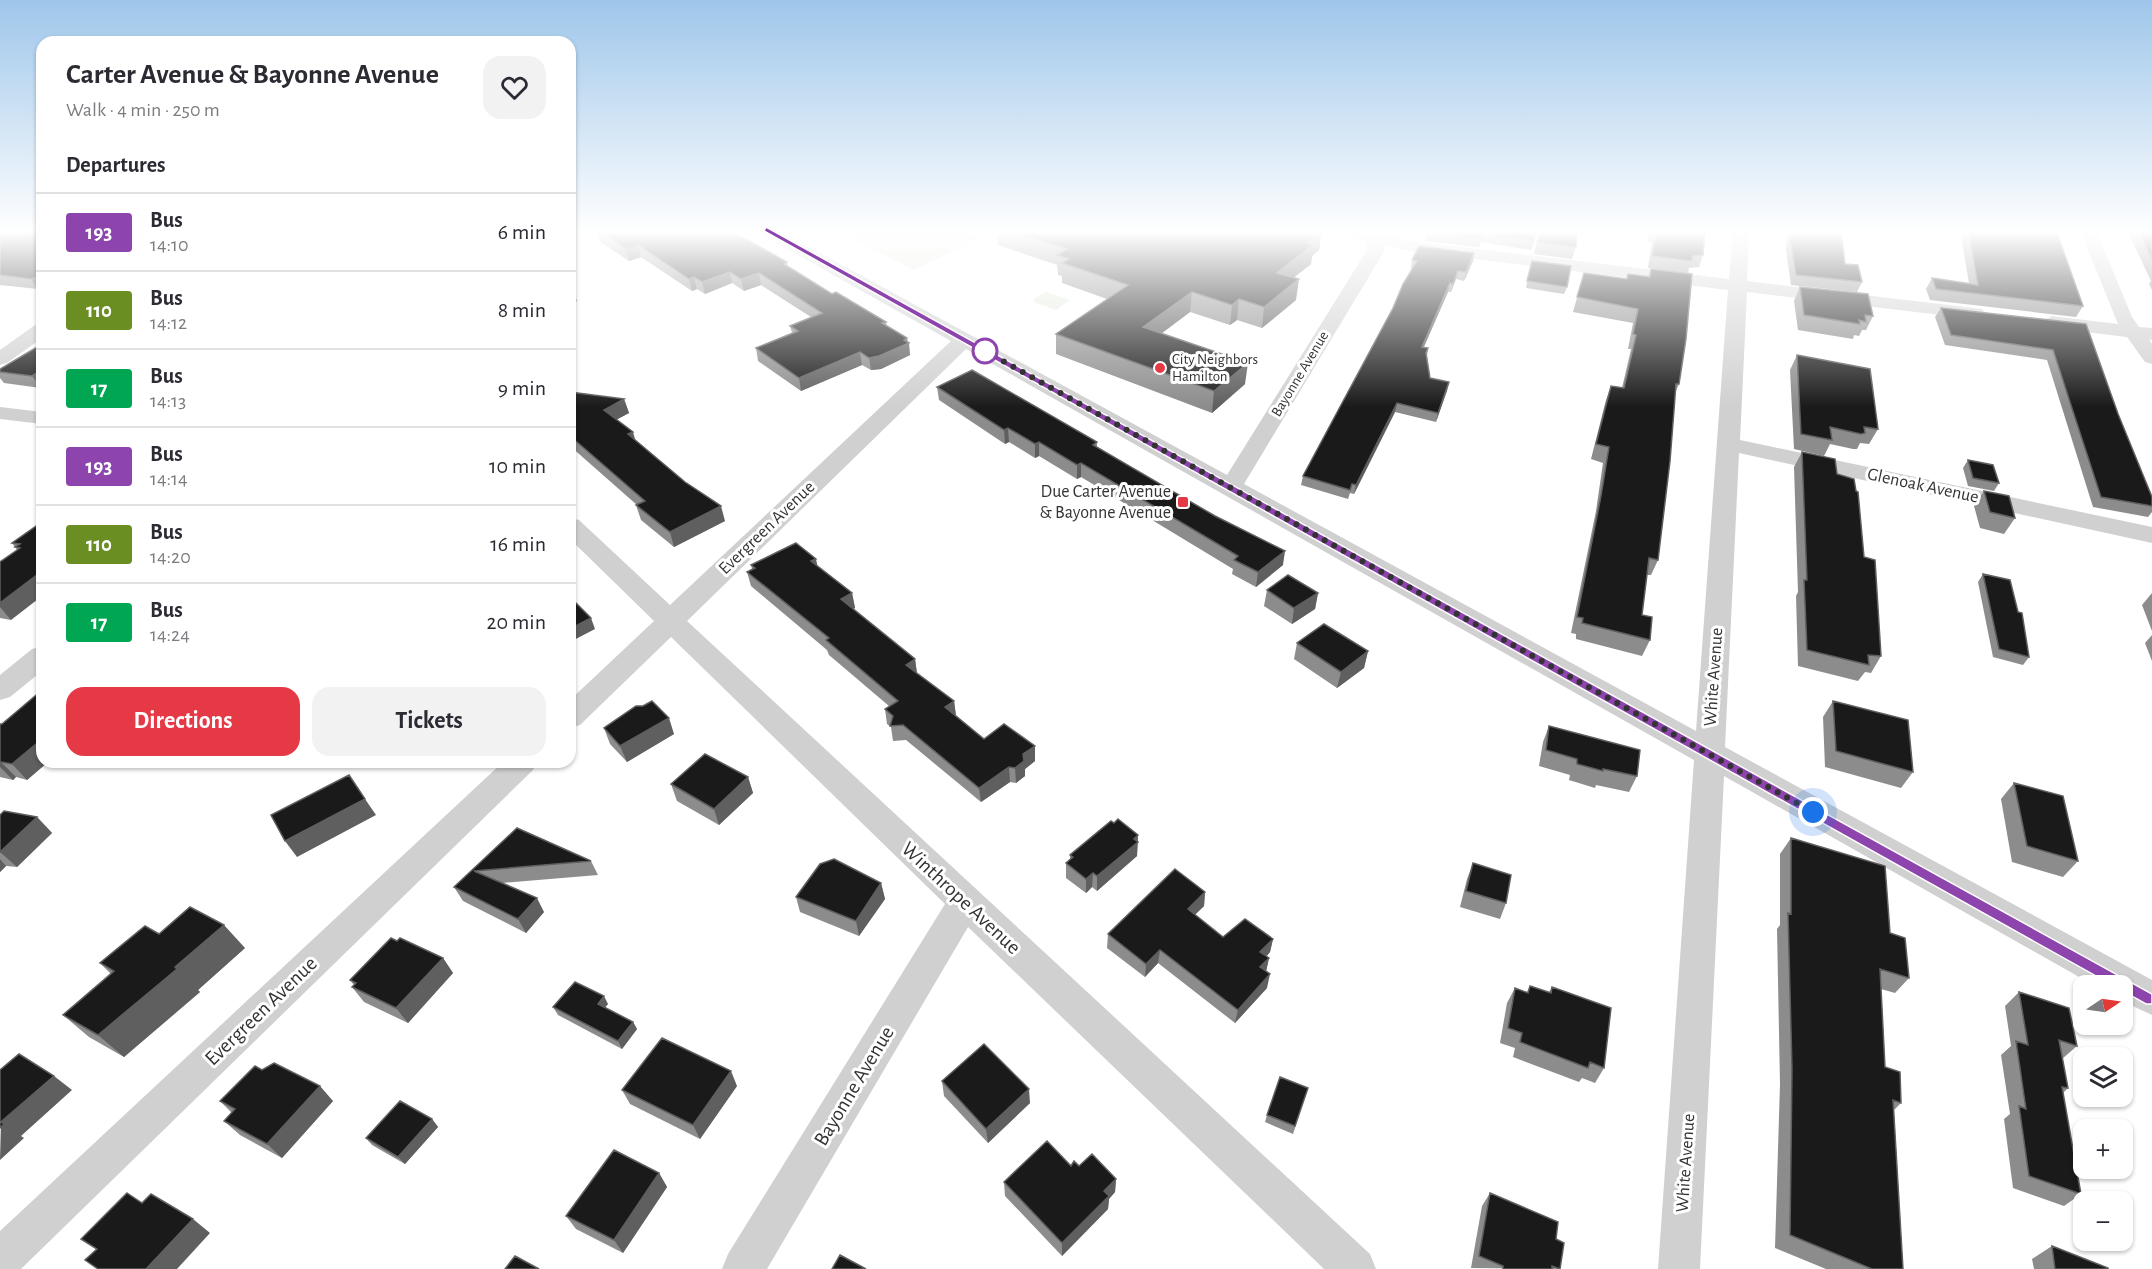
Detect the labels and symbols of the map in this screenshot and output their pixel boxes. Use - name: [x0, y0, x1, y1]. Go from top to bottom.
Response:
- street label: Bayonne Avenue: [1269, 329, 1331, 419]
- unlabelled marker: [972, 338, 998, 364]
- place label: City Neighbors Hamilton: [1172, 352, 1258, 384]
- marker: City Neighbors Hamilton: [1153, 361, 1167, 375]
- street label: Glenoak Avenue: [1866, 465, 1980, 507]
- street label: Evergreen Avenue: [716, 478, 818, 578]
- place label: Due Carter Avenue & Bayonne Avenue: [1040, 483, 1171, 522]
- marker: Due Carter Avenue & Bayonne Avenue: [1176, 495, 1190, 509]
- street label: White Avenue: [1702, 627, 1726, 727]
- your location: [1798, 797, 1828, 827]
- street label: Winthrope Avenue: [897, 838, 1025, 958]
- street label: Evergreen Avenue: [201, 953, 321, 1069]
- north arrow: [2073, 975, 2133, 1035]
- street label: Bayonne Avenue: [810, 1023, 898, 1149]
- street label: White Avenue: [1674, 1113, 1698, 1213]

